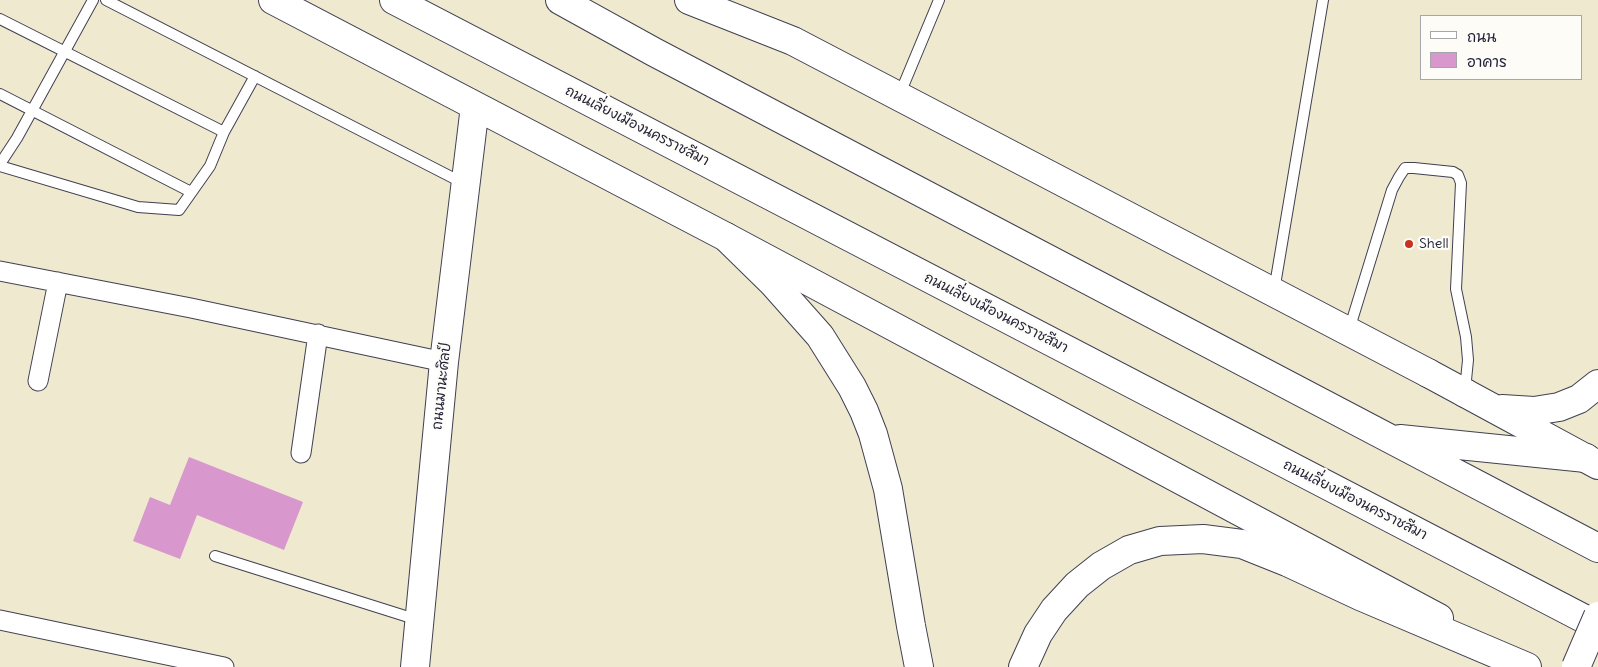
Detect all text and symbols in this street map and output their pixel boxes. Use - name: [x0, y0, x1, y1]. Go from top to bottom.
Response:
- legend: [1420, 15, 1583, 80]
- text: ถนน: [1467, 27, 1496, 46]
- text: อาคาร: [1467, 52, 1507, 71]
- street label: ถนนเลี่ยงเมืองนครราชสีมา: [562, 82, 712, 170]
- place label: Shell: [1419, 236, 1449, 252]
- marker: Shell: [1403, 238, 1415, 250]
- street label: ถนนเลี่ยงเมืองนครราชสีมา: [921, 269, 1071, 357]
- street label: ถนนมานะศิลป์: [429, 341, 455, 431]
- street label: ถนนเลี่ยงเมืองนครราชสีมา: [1280, 456, 1430, 544]

